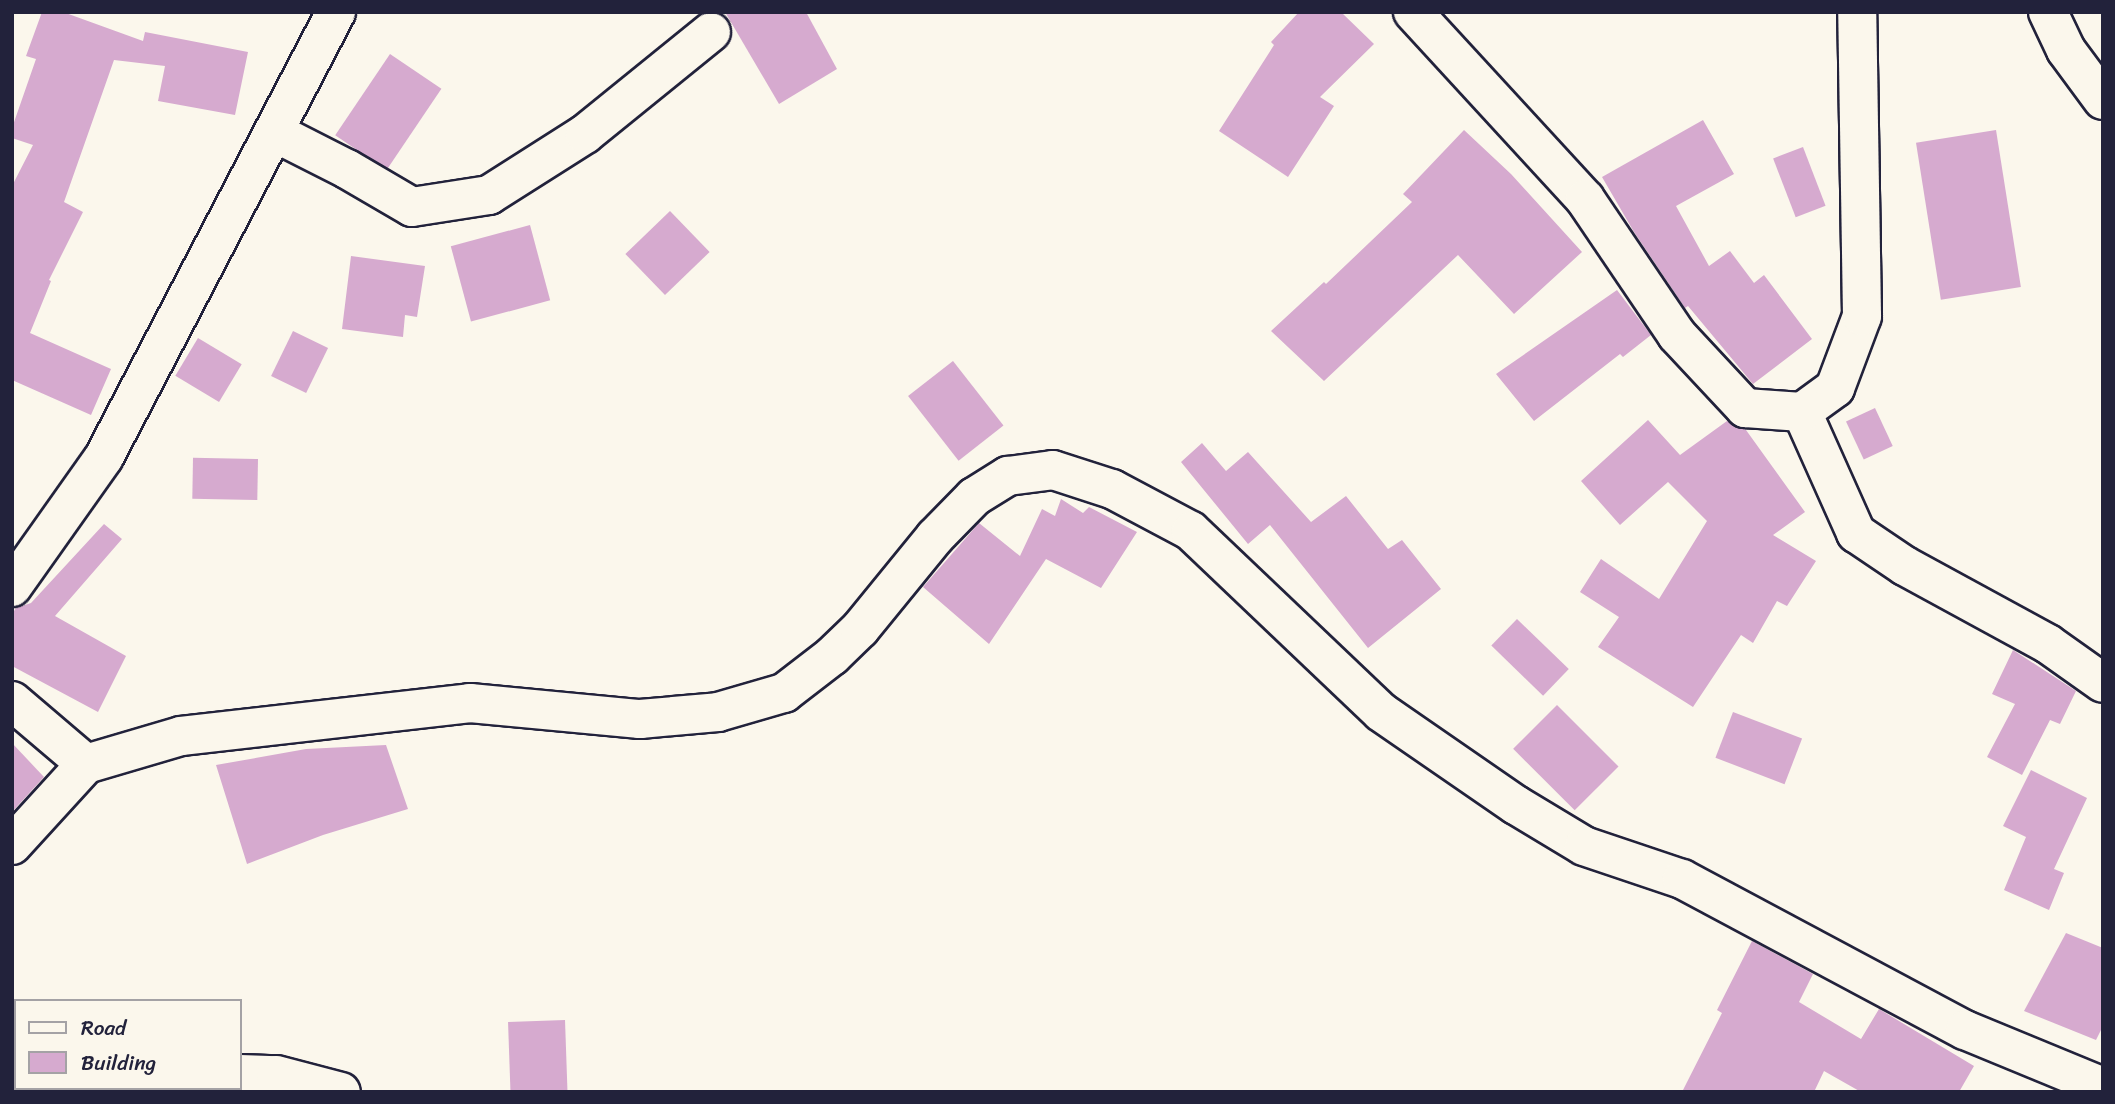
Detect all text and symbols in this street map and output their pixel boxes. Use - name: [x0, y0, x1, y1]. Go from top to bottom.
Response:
- legend: [14, 999, 242, 1090]
- text: Road: [81, 1009, 126, 1047]
- text: Building: [81, 1044, 156, 1082]

